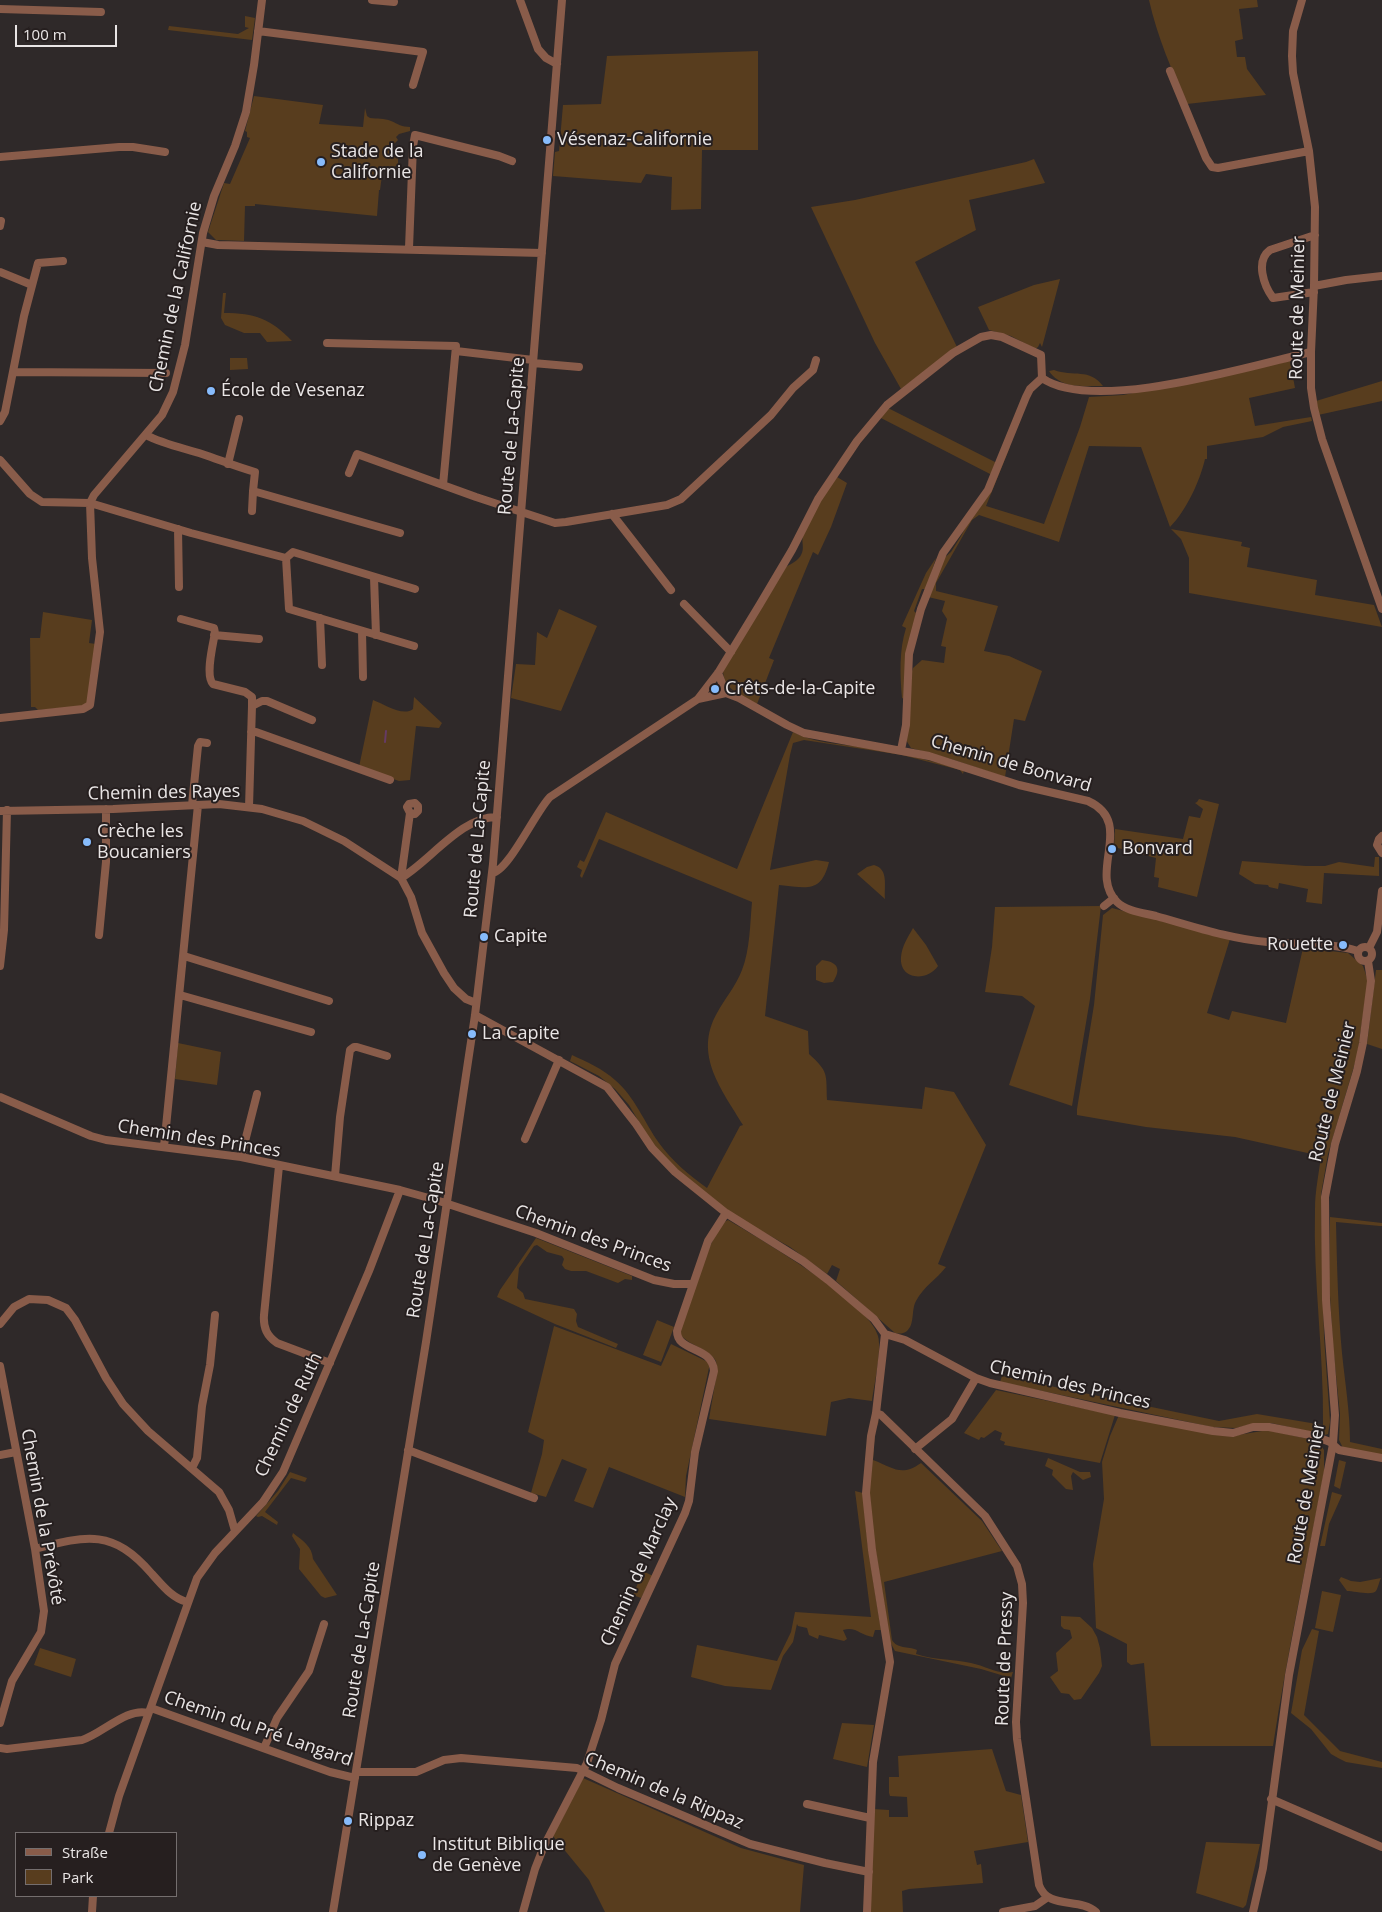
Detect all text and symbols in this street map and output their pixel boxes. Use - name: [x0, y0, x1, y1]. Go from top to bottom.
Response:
- scale bar: [18, 15, 120, 47]
- text: 100 m: [23, 24, 67, 44]
- place label: Vésenaz-Californie: [557, 129, 712, 151]
- marker: Vésenaz-Californie: [541, 134, 553, 146]
- place label: Stade de la Californie: [331, 141, 423, 183]
- marker: Stade de la Californie: [315, 156, 327, 168]
- street label: Chemin de la Californie: [145, 199, 207, 395]
- street label: Route de Meinier: [1286, 236, 1310, 380]
- street label: Route de La-Capite: [494, 356, 530, 516]
- place label: École de Vesenaz: [221, 380, 365, 402]
- marker: École de Vesenaz: [205, 385, 217, 397]
- place label: Crêts-de-la-Capite: [725, 678, 875, 700]
- marker: Crêts-de-la-Capite: [709, 683, 721, 695]
- street label: Chemin de Bonvard: [928, 731, 1094, 797]
- street label: Route de La-Capite: [460, 759, 496, 919]
- street label: Chemin des Rayes: [88, 781, 240, 805]
- place label: Crèche les Boucaniers: [97, 821, 191, 864]
- marker: Crèche les Boucaniers: [81, 836, 93, 848]
- place label: Bonvard: [1122, 838, 1193, 860]
- marker: Bonvard: [1106, 843, 1118, 855]
- place label: Capite: [494, 926, 547, 948]
- marker: Capite: [478, 931, 490, 943]
- place label: Rouette: [1267, 934, 1333, 956]
- marker: Rouette: [1337, 939, 1349, 951]
- street label: Route de Meinier: [1305, 1020, 1361, 1164]
- place label: La Capite: [482, 1023, 559, 1045]
- marker: La Capite: [466, 1028, 478, 1040]
- street label: Chemin des Princes: [116, 1115, 282, 1163]
- street label: Route de La-Capite: [403, 1160, 449, 1320]
- street label: Chemin des Princes: [512, 1201, 674, 1277]
- street label: Chemin de Ruth: [251, 1349, 327, 1481]
- street label: Chemin des Princes: [987, 1356, 1153, 1414]
- street label: Route de Meinier: [1284, 1420, 1330, 1566]
- street label: Chemin de la Prévôté: [16, 1427, 68, 1607]
- street label: Chemin de Marclay: [596, 1494, 682, 1650]
- street label: Route de La-Capite: [339, 1560, 385, 1720]
- street label: Route de Pressy: [992, 1591, 1018, 1727]
- street label: Chemin du Pré Langard: [161, 1687, 355, 1771]
- street label: Chemin de la Rippaz: [581, 1748, 747, 1834]
- place label: Rippaz: [358, 1810, 414, 1832]
- marker: Rippaz: [342, 1815, 354, 1827]
- legend: [15, 1832, 178, 1897]
- place label: Institut Biblique de Genève: [432, 1834, 565, 1876]
- text: Straße: [62, 1842, 108, 1862]
- marker: Institut Biblique de Genève: [416, 1849, 428, 1861]
- text: Park: [62, 1867, 93, 1887]

